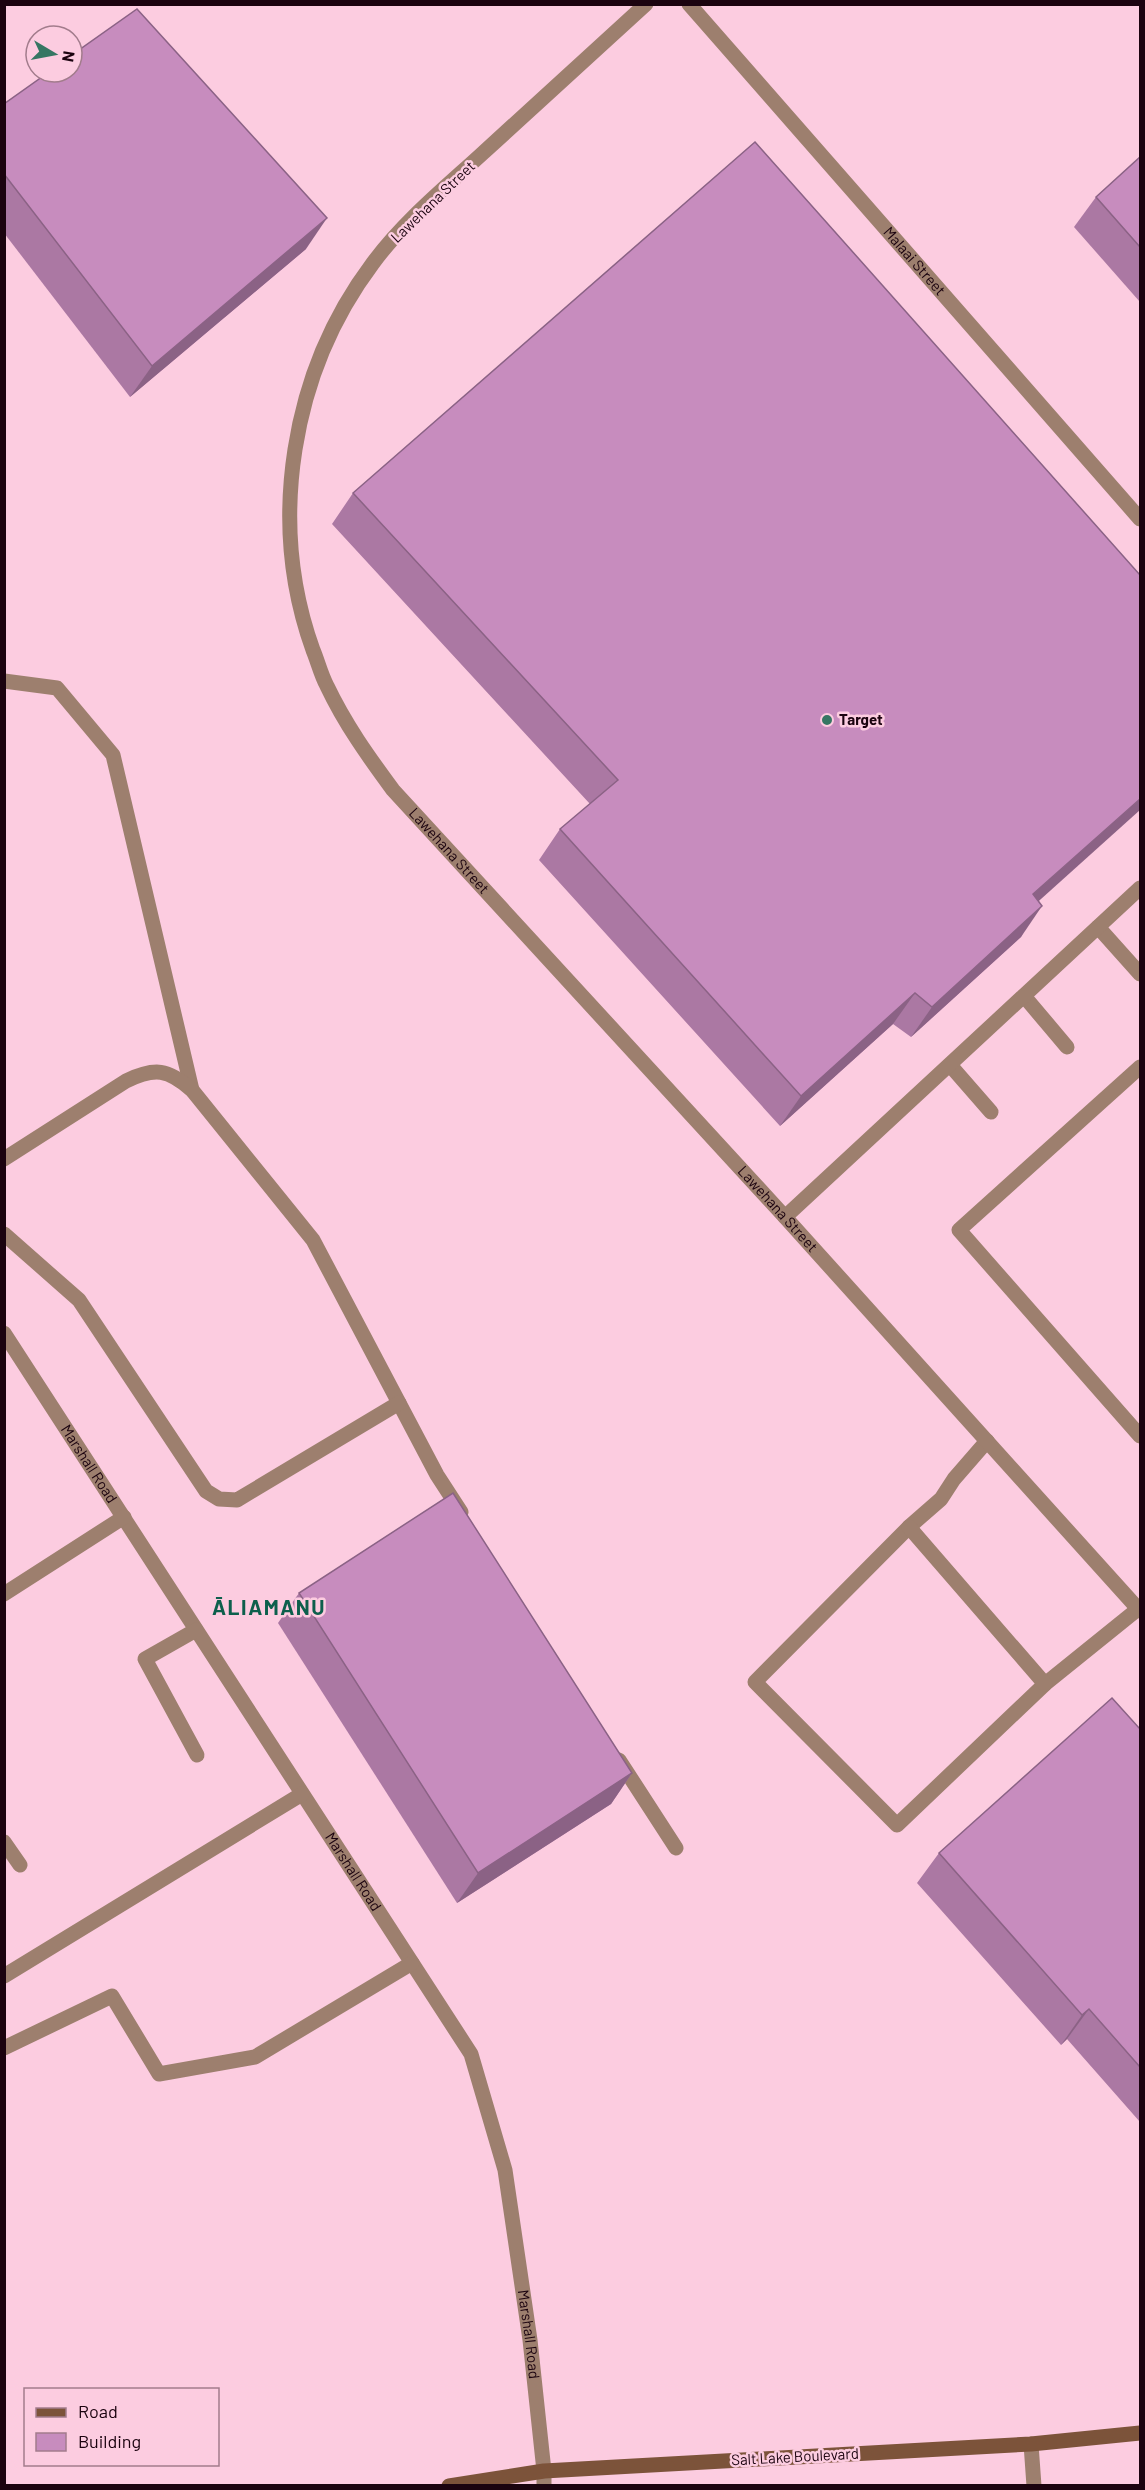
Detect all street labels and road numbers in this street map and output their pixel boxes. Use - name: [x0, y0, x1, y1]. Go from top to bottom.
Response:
- street label: Lawehana Street: [386, 157, 478, 246]
- street label: Malaai Street: [880, 223, 950, 299]
- street label: Lawehana Street: [406, 804, 494, 897]
- street label: Lawehana Street: [734, 1162, 822, 1255]
- street label: Marshall Road: [58, 1421, 122, 1506]
- street label: Marshall Road: [322, 1829, 386, 1914]
- street label: Marshall Road: [515, 2288, 544, 2380]
- street label: Salt Lake Boulevard: [731, 2444, 859, 2468]

